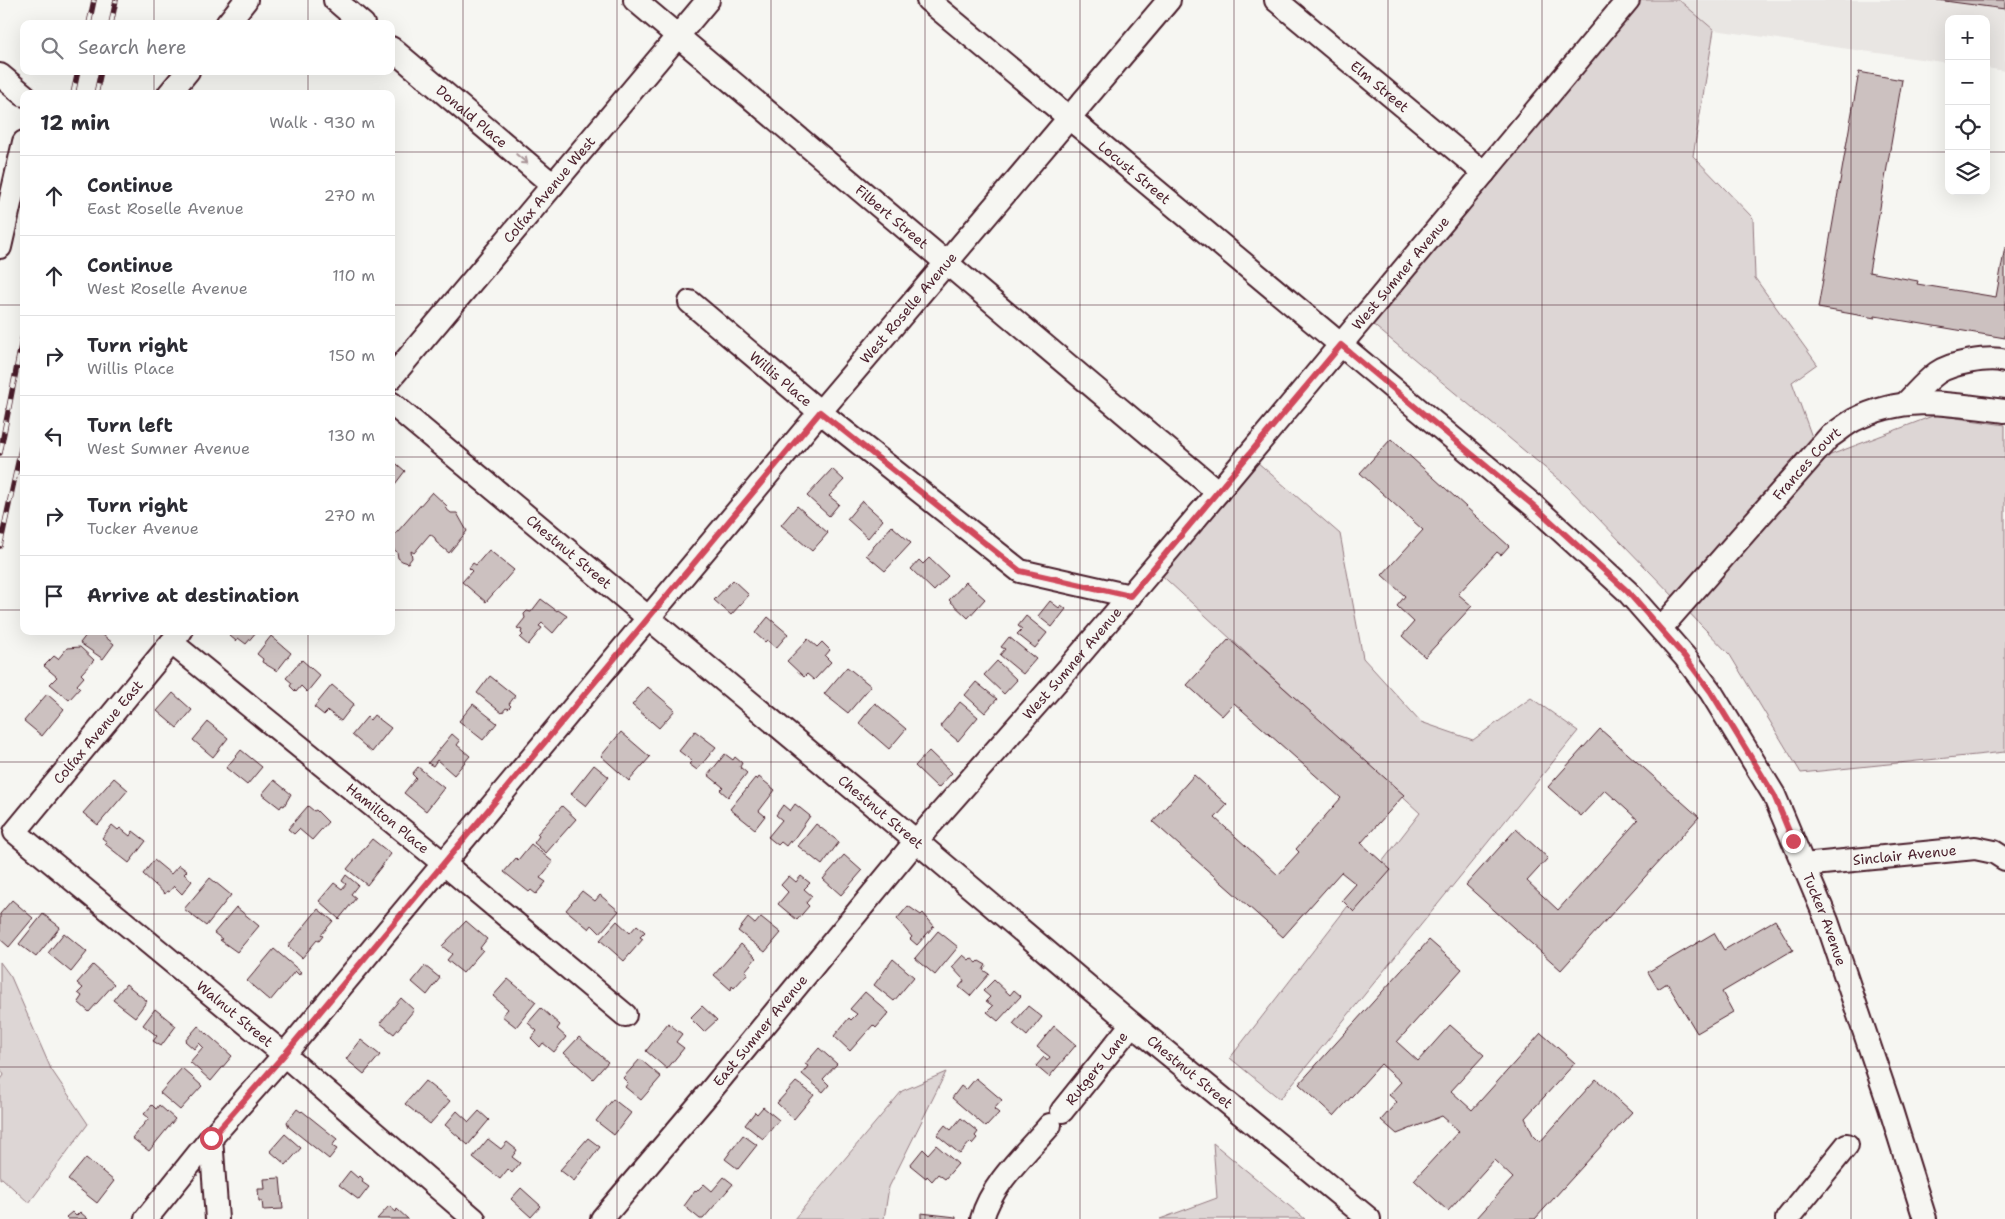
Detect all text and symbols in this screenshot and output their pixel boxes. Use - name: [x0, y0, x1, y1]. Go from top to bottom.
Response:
- map controls: [1945, 15, 1990, 195]
- button: +: [1945, 15, 1990, 60]
- search box: [20, 20, 395, 75]
- icon: search: [38, 34, 66, 62]
- text: Search here: [78, 35, 187, 60]
- street label: Elm Street: [1347, 57, 1413, 116]
- button: −: [1945, 60, 1990, 105]
- street label: Donald Place: [432, 81, 511, 152]
- button: locate: [1945, 105, 1990, 150]
- text: 12 min: [40, 109, 110, 137]
- text: Walk · 930 m: [269, 112, 375, 133]
- street label: Colfax Avenue West: [499, 132, 599, 247]
- street label: Locust Street: [1094, 137, 1174, 208]
- button: layers: [1945, 150, 1990, 195]
- one-way arrow: [515, 153, 528, 164]
- text: Continue: [87, 173, 173, 198]
- street label: Filbert Street: [852, 181, 932, 253]
- icon: ahead: [40, 182, 68, 210]
- text: 270 m: [324, 185, 375, 206]
- text: East Roselle Avenue: [87, 198, 244, 219]
- street label: West Sumner Avenue: [1348, 212, 1453, 334]
- street label: West Roselle Avenue: [856, 248, 961, 367]
- text: Continue: [87, 253, 173, 278]
- icon: ahead: [40, 262, 68, 290]
- text: 110 m: [332, 265, 375, 286]
- text: West Roselle Avenue: [87, 278, 248, 299]
- text: Turn right: [87, 333, 188, 358]
- icon: right: [40, 342, 68, 370]
- text: 150 m: [328, 345, 375, 366]
- street label: Willis Place: [746, 347, 816, 411]
- text: Willis Place: [87, 358, 175, 379]
- text: Turn left: [87, 413, 173, 438]
- icon: left: [40, 422, 68, 450]
- street label: Frances Court: [1769, 423, 1844, 504]
- text: 130 m: [328, 425, 375, 446]
- text: West Sumner Avenue: [87, 438, 250, 459]
- text: Turn right: [87, 493, 188, 518]
- icon: right: [40, 502, 68, 530]
- text: 270 m: [324, 505, 375, 526]
- street label: Chestnut Street: [523, 511, 616, 592]
- text: Tucker Avenue: [87, 518, 199, 539]
- icon: arrive: [40, 582, 68, 610]
- text: Arrive at destination: [87, 583, 299, 608]
- street label: West Sumner Avenue: [1019, 603, 1125, 723]
- street label: Colfax Avenue East: [49, 676, 147, 788]
- street label: Chestnut Street: [834, 771, 927, 853]
- street label: Hamilton Place: [343, 779, 433, 857]
- route end: [1782, 830, 1805, 853]
- street label: Sinclair Avenue: [1852, 841, 1957, 869]
- street label: Tucker Avenue: [1799, 870, 1851, 968]
- street label: East Sumner Avenue: [709, 971, 811, 1090]
- street label: Walnut Street: [193, 977, 277, 1051]
- street label: Rutgers Lane: [1061, 1028, 1132, 1109]
- street label: Chestnut Street: [1143, 1031, 1237, 1112]
- route start: [200, 1127, 223, 1150]

